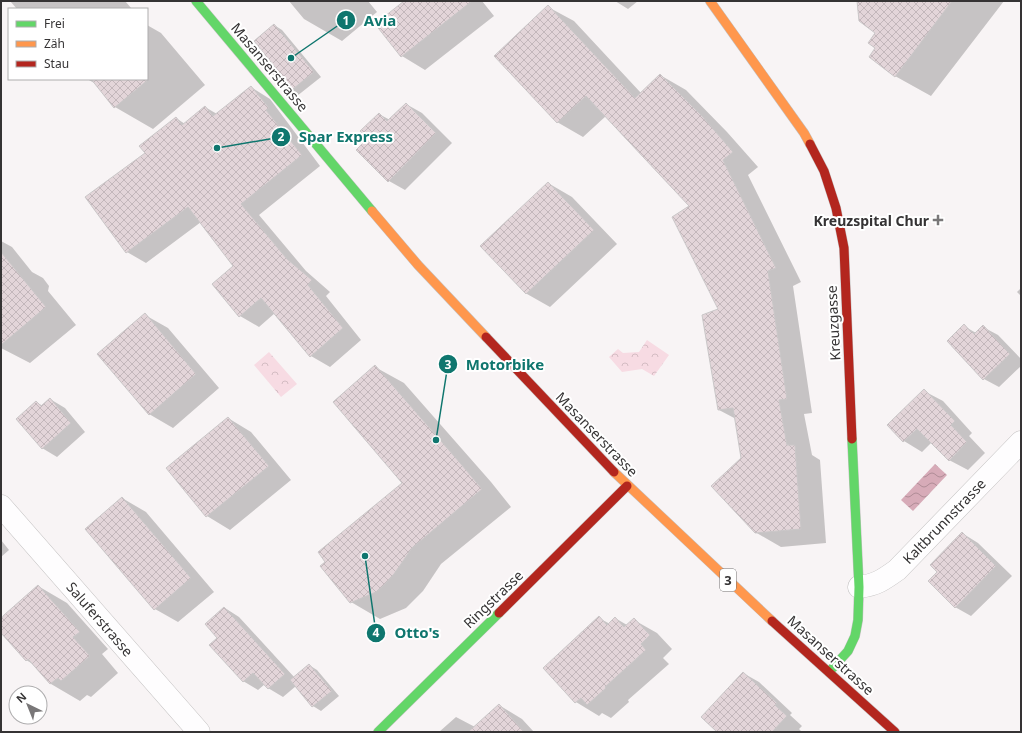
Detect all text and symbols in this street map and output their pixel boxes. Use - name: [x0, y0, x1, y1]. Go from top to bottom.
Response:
- callout: Avia: [336, 7, 404, 34]
- legend: [8, 8, 148, 80]
- text: Avia: [364, 10, 396, 30]
- text: 1: [343, 12, 349, 29]
- text: Frei: [44, 15, 65, 32]
- street label: Masanserstrasse: [227, 19, 313, 116]
- text: Zäh: [44, 35, 65, 52]
- text: Stau: [44, 55, 69, 72]
- callout: Spar Express: [271, 123, 401, 150]
- text: Spar Express: [299, 126, 393, 146]
- text: 2: [278, 128, 285, 145]
- place label: Kreuzspital Chur: [814, 211, 930, 230]
- marker: Kreuzspital Chur: [932, 214, 944, 226]
- street label: Kreuzgasse: [822, 285, 844, 361]
- callout: Motorbike: [438, 351, 552, 378]
- text: Motorbike: [466, 354, 544, 374]
- text: 3: [445, 356, 452, 373]
- street label: Masanserstrasse: [552, 388, 642, 480]
- street label: Kaltbrunnstrasse: [898, 474, 990, 568]
- street label: Ringstrasse: [459, 566, 527, 632]
- road number: 3: [720, 569, 736, 591]
- street label: Saluferstrasse: [62, 578, 138, 660]
- street label: Masanserstrasse: [784, 611, 879, 699]
- callout: Otto's: [366, 620, 447, 647]
- text: Otto's: [394, 622, 440, 642]
- text: 4: [373, 624, 380, 641]
- north arrow: [8, 685, 48, 725]
- text: N: [12, 689, 29, 706]

